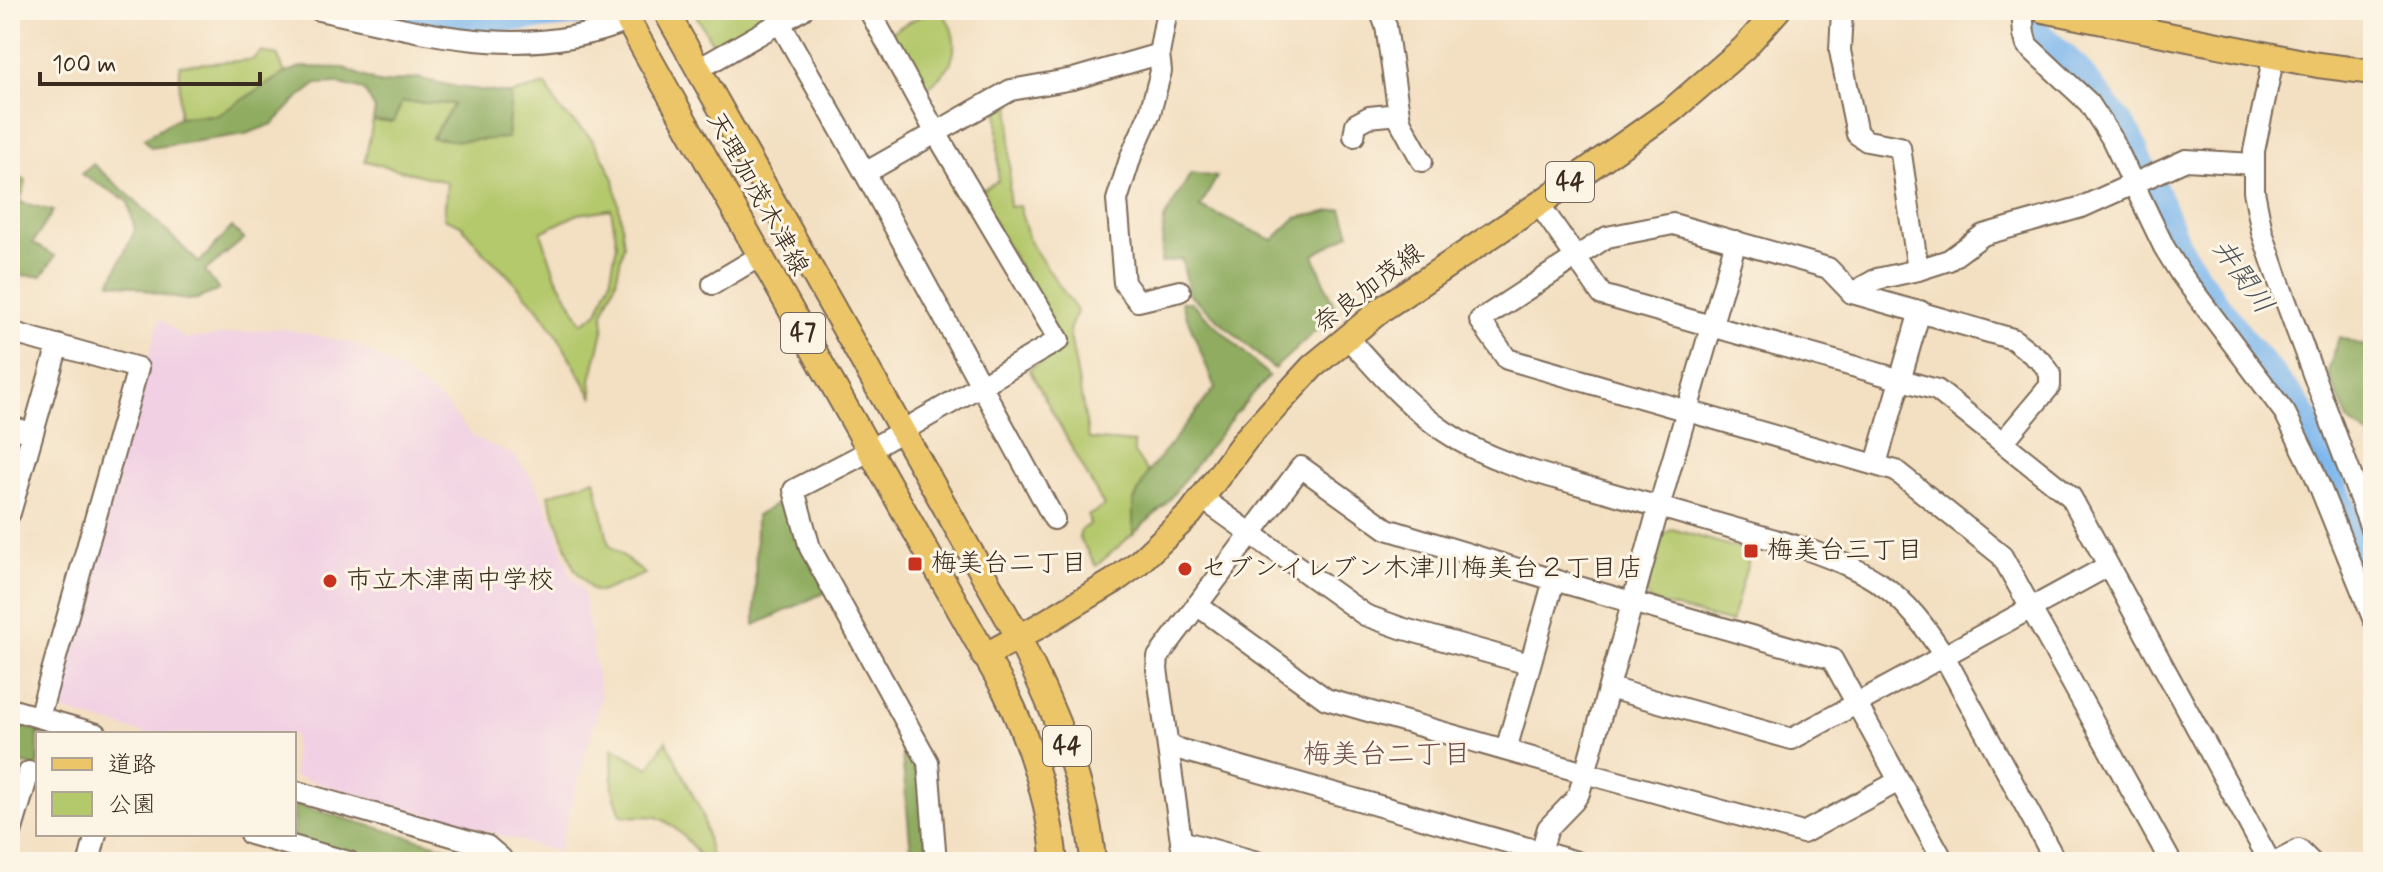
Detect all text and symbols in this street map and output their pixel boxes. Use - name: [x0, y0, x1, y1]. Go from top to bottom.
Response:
- scale bar: [40, 36, 260, 86]
- text: 100 m: [52, 50, 116, 81]
- street label: 天理加茂木津線: [698, 106, 816, 282]
- road number: 44: [1546, 162, 1594, 202]
- water label: 井関川: [2203, 232, 2281, 322]
- street label: 奈良加茂線: [1307, 236, 1431, 342]
- road number: 47: [781, 313, 825, 353]
- place label: 梅美台三丁目: [1767, 534, 1923, 568]
- marker: 梅美台三丁目: [1742, 542, 1760, 560]
- place label: 梅美台二丁目: [931, 547, 1087, 581]
- place label: セブンイレブン木津川梅美台２丁目店: [1201, 552, 1643, 586]
- marker: 梅美台二丁目: [906, 555, 924, 573]
- marker: セブンイレブン木津川梅美台２丁目店: [1176, 560, 1194, 578]
- place label: 市立木津南中学校: [346, 564, 554, 598]
- marker: 市立木津南中学校: [321, 572, 339, 590]
- road number: 44: [1043, 726, 1091, 766]
- legend: [36, 732, 296, 836]
- district label: 梅美台二丁目: [1303, 737, 1471, 774]
- text: 道路: [108, 750, 156, 781]
- text: 公園: [108, 790, 156, 821]

